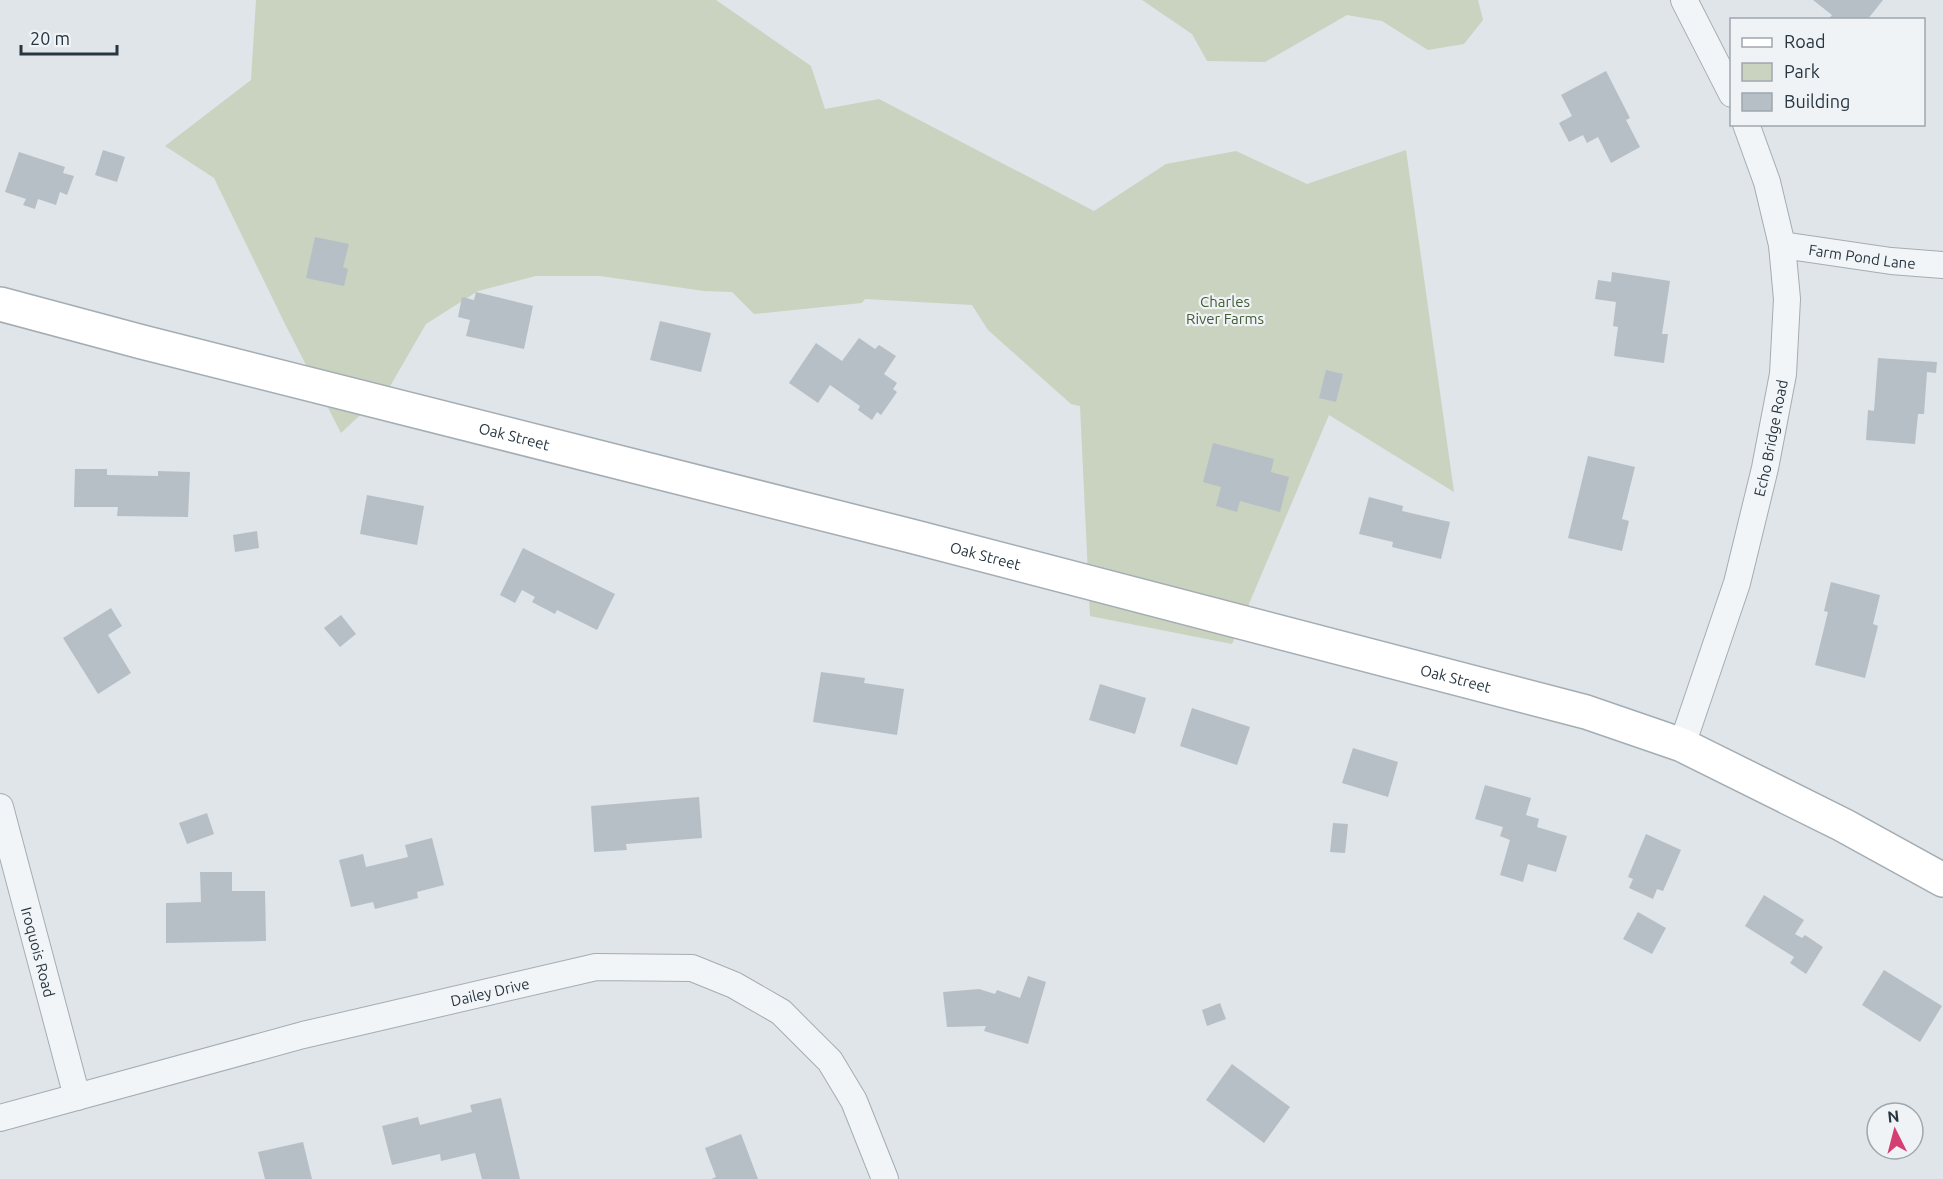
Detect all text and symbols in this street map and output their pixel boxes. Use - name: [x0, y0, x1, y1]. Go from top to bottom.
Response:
- scale bar: [21, 18, 117, 56]
- legend: [1730, 18, 1925, 126]
- text: 20 m: [30, 28, 70, 48]
- text: Road: [1784, 31, 1826, 51]
- text: Park: [1784, 61, 1820, 81]
- text: Building: [1784, 91, 1850, 111]
- street label: Farm Pond Lane: [1808, 241, 1916, 271]
- park label: Charles River Farms: [1186, 293, 1264, 327]
- street label: Echo Bridge Road: [1750, 378, 1790, 498]
- street label: Oak Street: [477, 419, 552, 453]
- street label: Oak Street: [948, 538, 1023, 573]
- street label: Oak Street: [1419, 661, 1493, 695]
- street label: Iroquois Road: [18, 905, 59, 999]
- street label: Dailey Drive: [449, 974, 531, 1009]
- north arrow: [1865, 1101, 1925, 1161]
- text: N: [1887, 1107, 1900, 1126]

